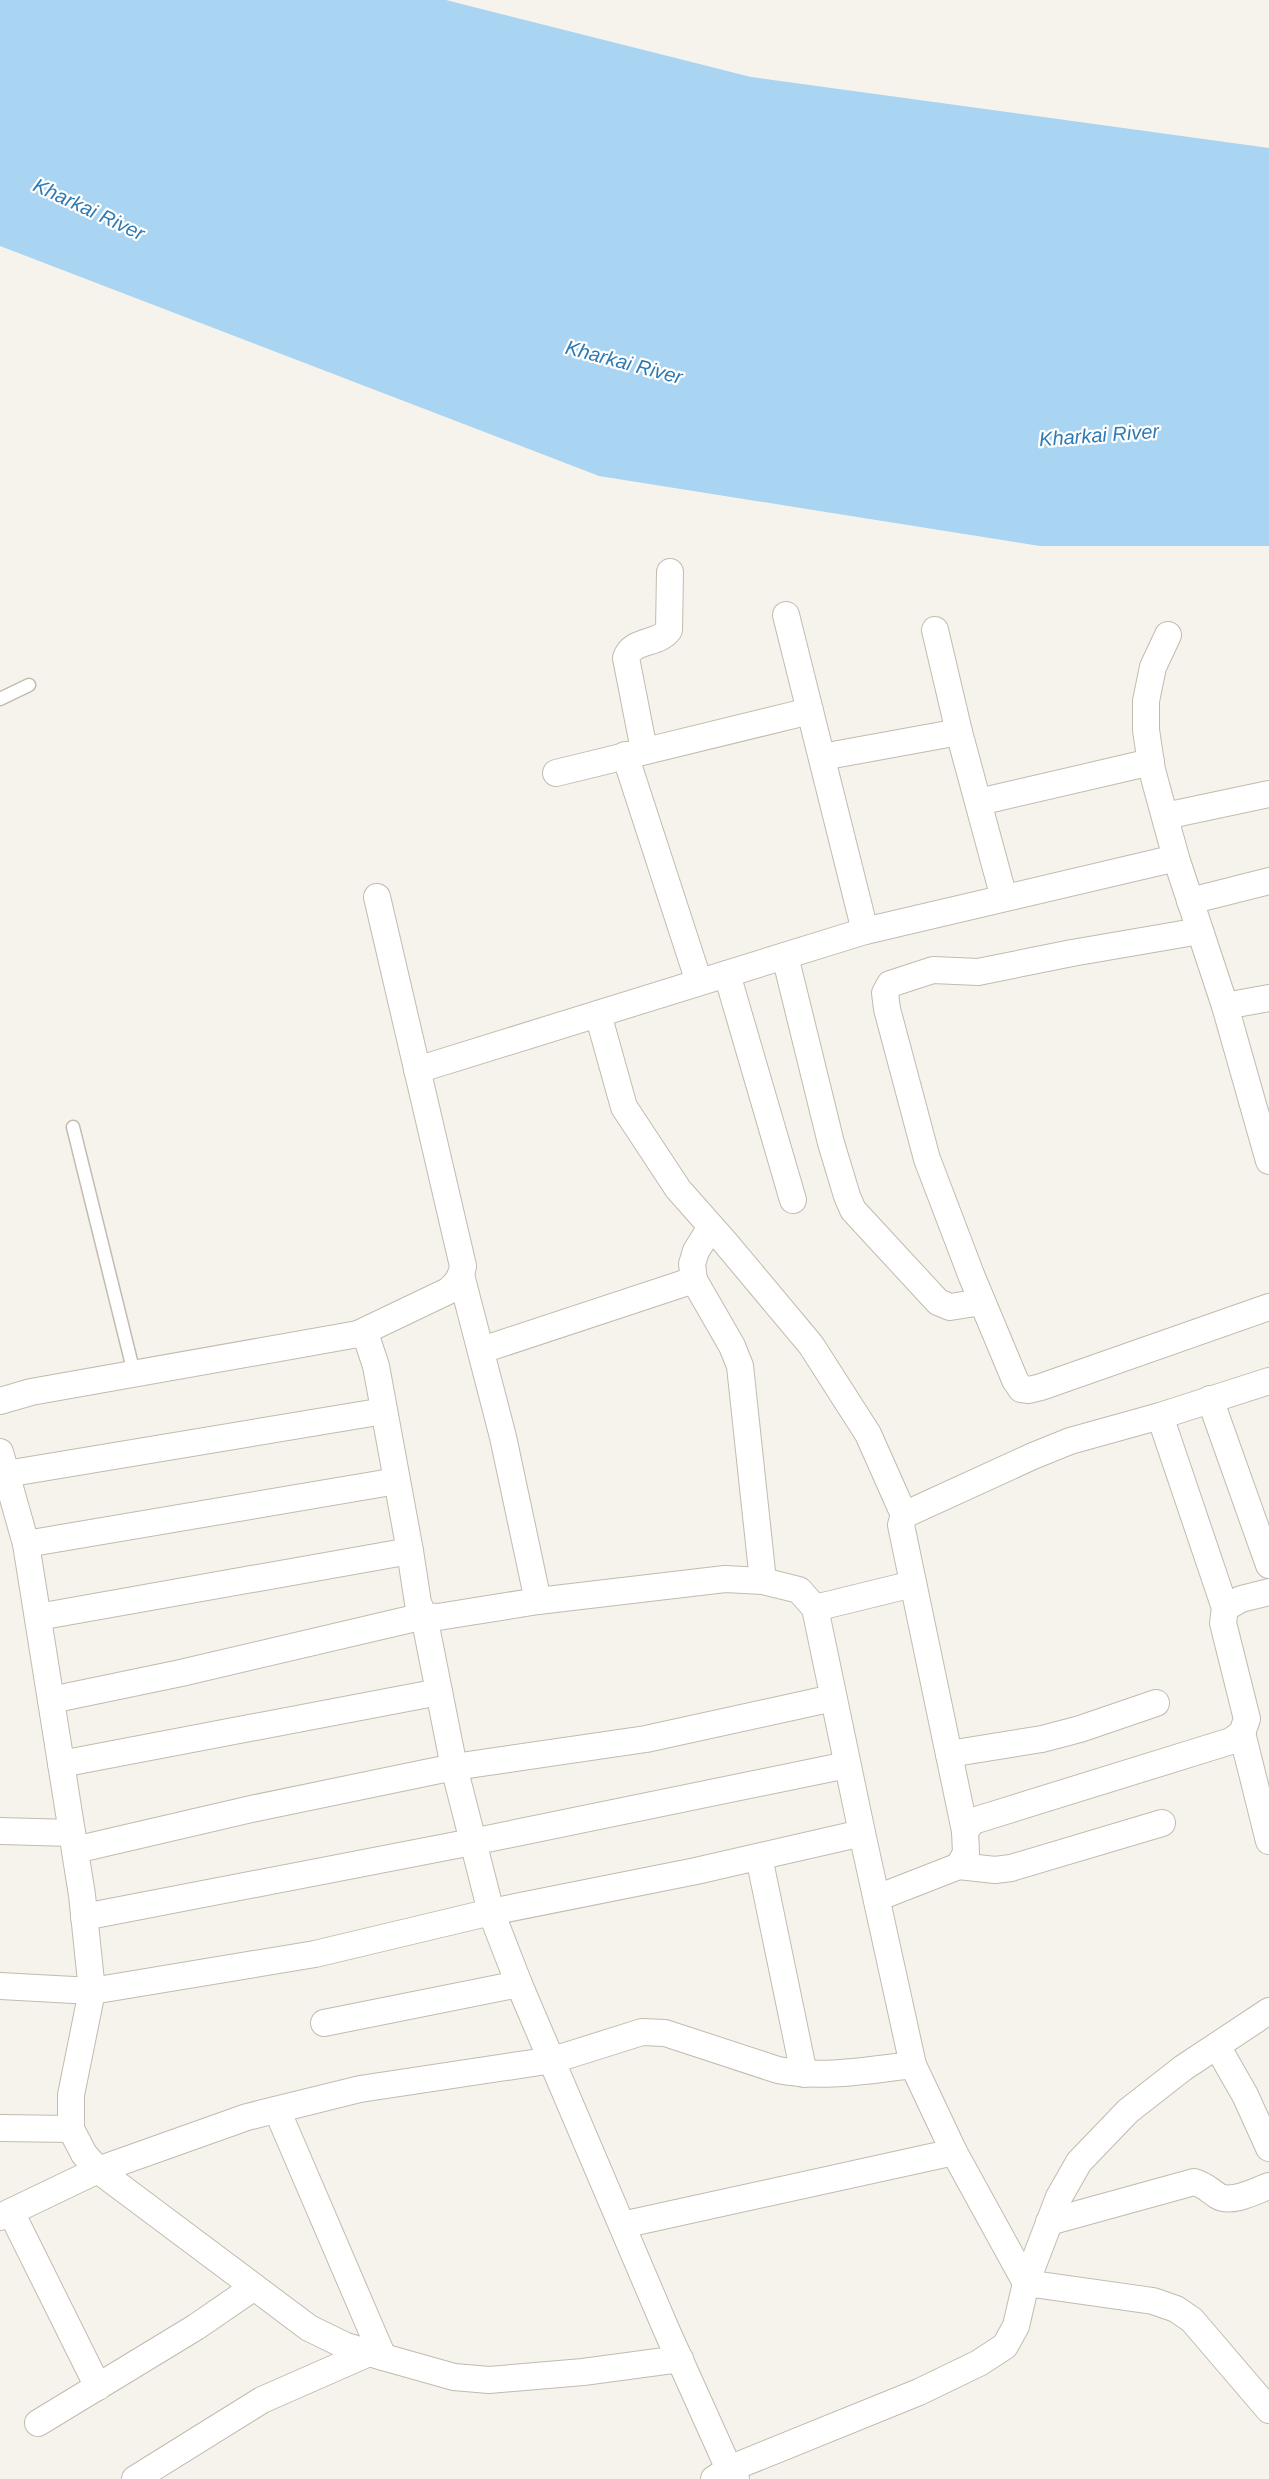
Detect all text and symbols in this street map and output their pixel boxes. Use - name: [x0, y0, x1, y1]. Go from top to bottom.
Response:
- water label: Kharkai River: [30, 174, 149, 245]
- water label: Kharkai River: [563, 336, 686, 389]
- water label: Kharkai River: [1038, 420, 1161, 450]

